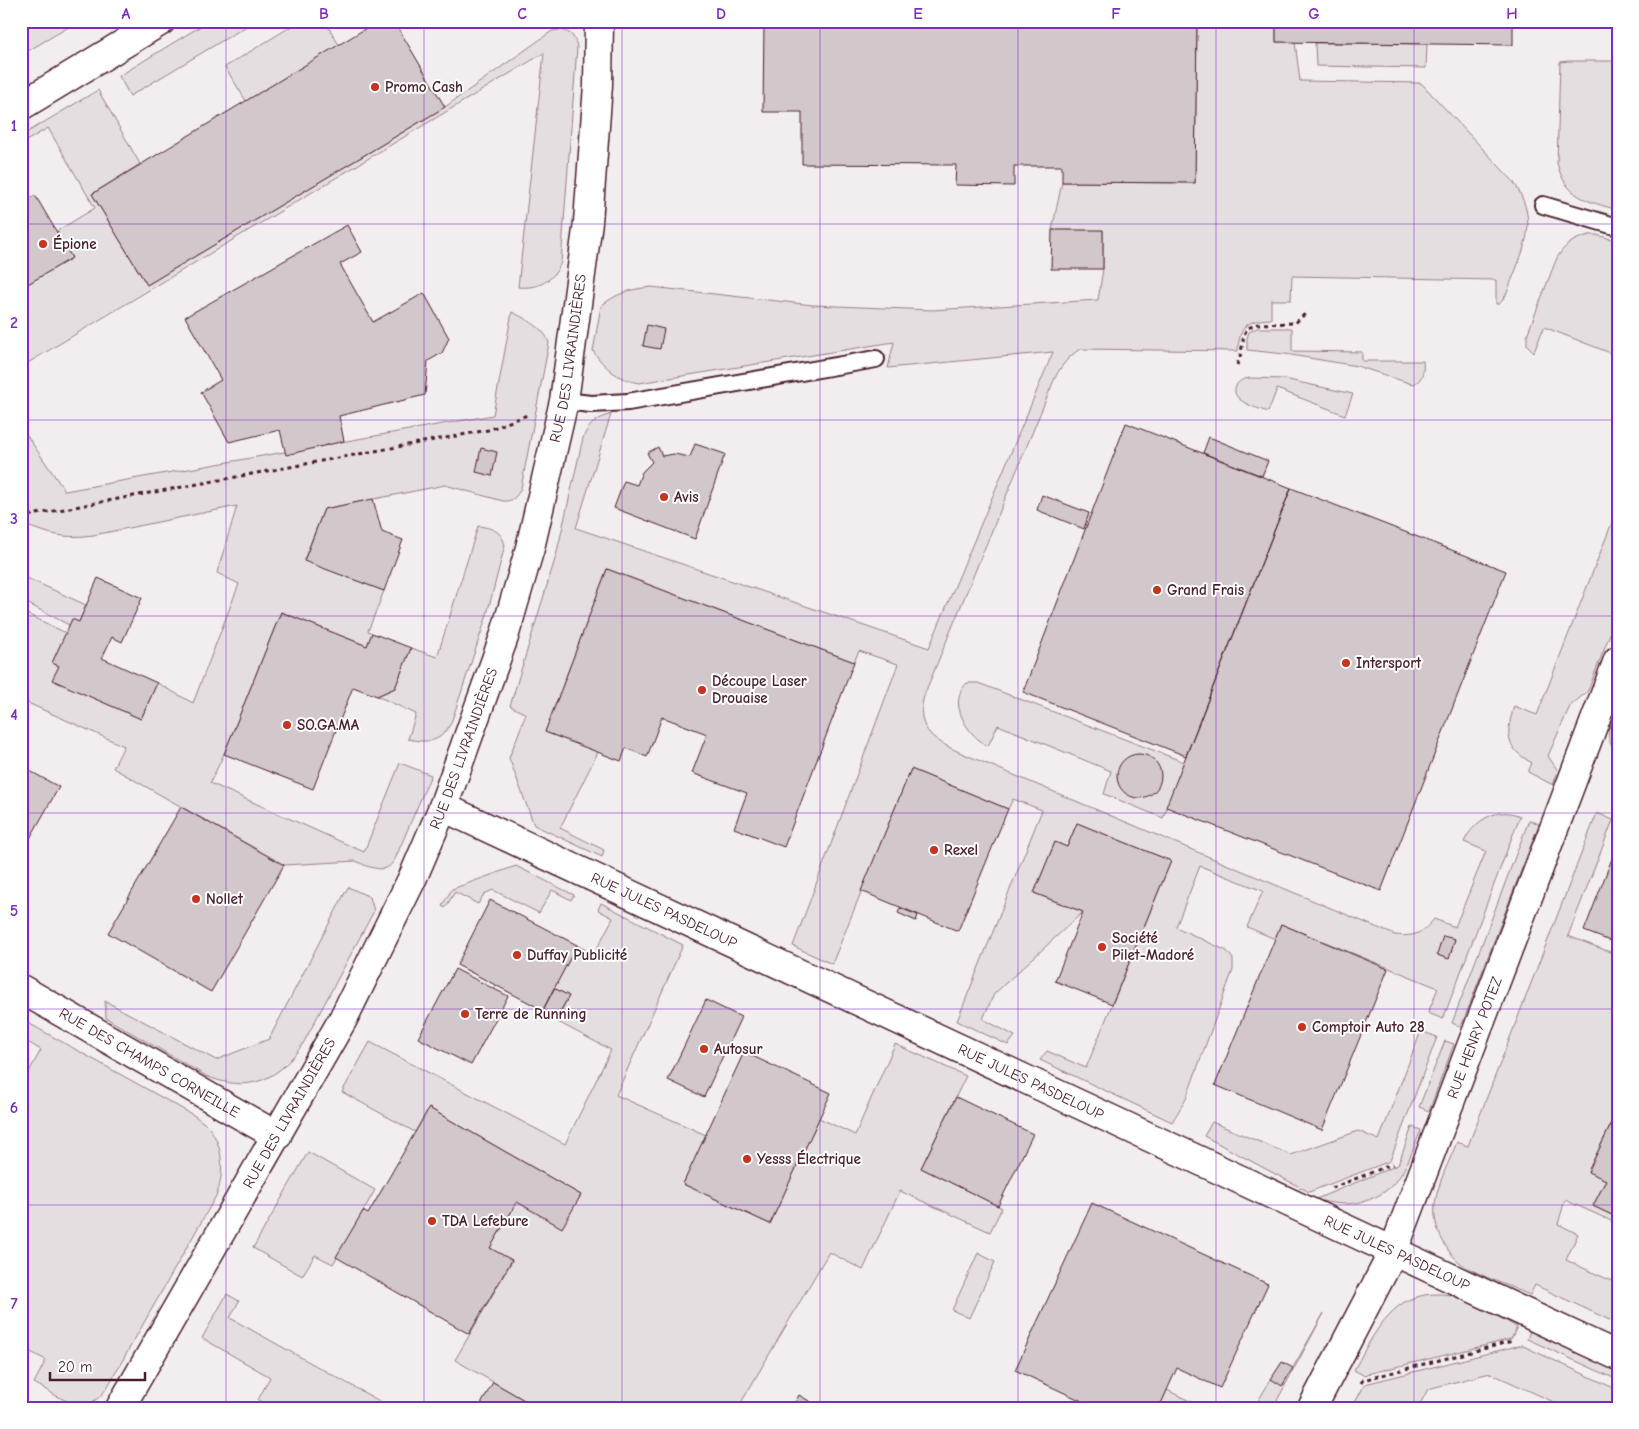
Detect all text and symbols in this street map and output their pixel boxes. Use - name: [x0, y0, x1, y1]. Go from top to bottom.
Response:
- text: A: [122, 5, 131, 23]
- text: B: [319, 5, 329, 23]
- text: C: [517, 5, 527, 23]
- text: D: [716, 5, 726, 23]
- text: E: [913, 5, 923, 23]
- text: F: [1111, 5, 1121, 23]
- text: G: [1308, 5, 1320, 23]
- text: H: [1506, 5, 1518, 23]
- place label: Promo Cash: [385, 78, 463, 96]
- marker: Promo Cash: [369, 81, 381, 93]
- text: 1: [11, 117, 17, 135]
- place label: Épione: [53, 234, 97, 253]
- marker: Épione: [37, 238, 49, 250]
- street label: RUE DES LIVRAINDIÈRES: [546, 273, 590, 444]
- text: 2: [10, 314, 18, 332]
- place label: Avis: [674, 488, 699, 506]
- marker: Avis: [658, 491, 670, 503]
- text: 3: [10, 510, 18, 528]
- place label: Grand Frais: [1167, 581, 1244, 599]
- marker: Grand Frais: [1151, 584, 1163, 596]
- place label: Intersport: [1356, 654, 1422, 672]
- marker: Intersport: [1340, 657, 1352, 669]
- street label: RUE DES LIVRAINDIÈRES: [426, 665, 501, 832]
- place label: Découpe Laser Drouaise: [712, 672, 807, 707]
- marker: Découpe Laser Drouaise: [696, 684, 708, 696]
- text: 4: [10, 706, 18, 724]
- place label: SO.GA.MA: [297, 716, 360, 734]
- marker: SO.GA.MA: [281, 719, 293, 731]
- place label: Rexel: [944, 841, 978, 859]
- marker: Rexel: [928, 844, 940, 856]
- street label: RUE JULES PASDELOUP: [588, 868, 741, 952]
- place label: Nollet: [206, 890, 244, 908]
- marker: Nollet: [190, 893, 202, 905]
- text: 5: [10, 902, 18, 920]
- place label: Société Pilet-Madoré: [1112, 929, 1194, 964]
- marker: Société Pilet-Madoré: [1096, 941, 1108, 953]
- place label: Duffay Publicité: [527, 946, 627, 964]
- marker: Duffay Publicité: [511, 949, 523, 961]
- street label: RUE HENRY POTEZ: [1443, 974, 1506, 1101]
- street label: RUE DES CHAMPS CORNEILLE: [56, 1004, 243, 1122]
- place label: Terre de Running: [475, 1005, 587, 1023]
- marker: Terre de Running: [459, 1008, 471, 1020]
- place label: Comptoir Auto 28: [1312, 1018, 1425, 1036]
- marker: Comptoir Auto 28: [1296, 1021, 1308, 1033]
- street label: RUE DES LIVRAINDIÈRES: [239, 1035, 339, 1191]
- place label: Autosur: [714, 1040, 763, 1058]
- street label: RUE JULES PASDELOUP: [955, 1040, 1107, 1124]
- marker: Autosur: [698, 1043, 710, 1055]
- text: 6: [10, 1099, 18, 1117]
- place label: Yesss Électrique: [757, 1149, 861, 1168]
- marker: Yesss Électrique: [741, 1153, 753, 1165]
- street label: RUE JULES PASDELOUP: [1321, 1211, 1473, 1295]
- place label: TDA Lefebure: [442, 1212, 528, 1230]
- marker: TDA Lefebure: [426, 1215, 438, 1227]
- text: 7: [10, 1295, 18, 1313]
- scale bar: [50, 1349, 145, 1381]
- text: 20 m: [58, 1358, 92, 1376]

